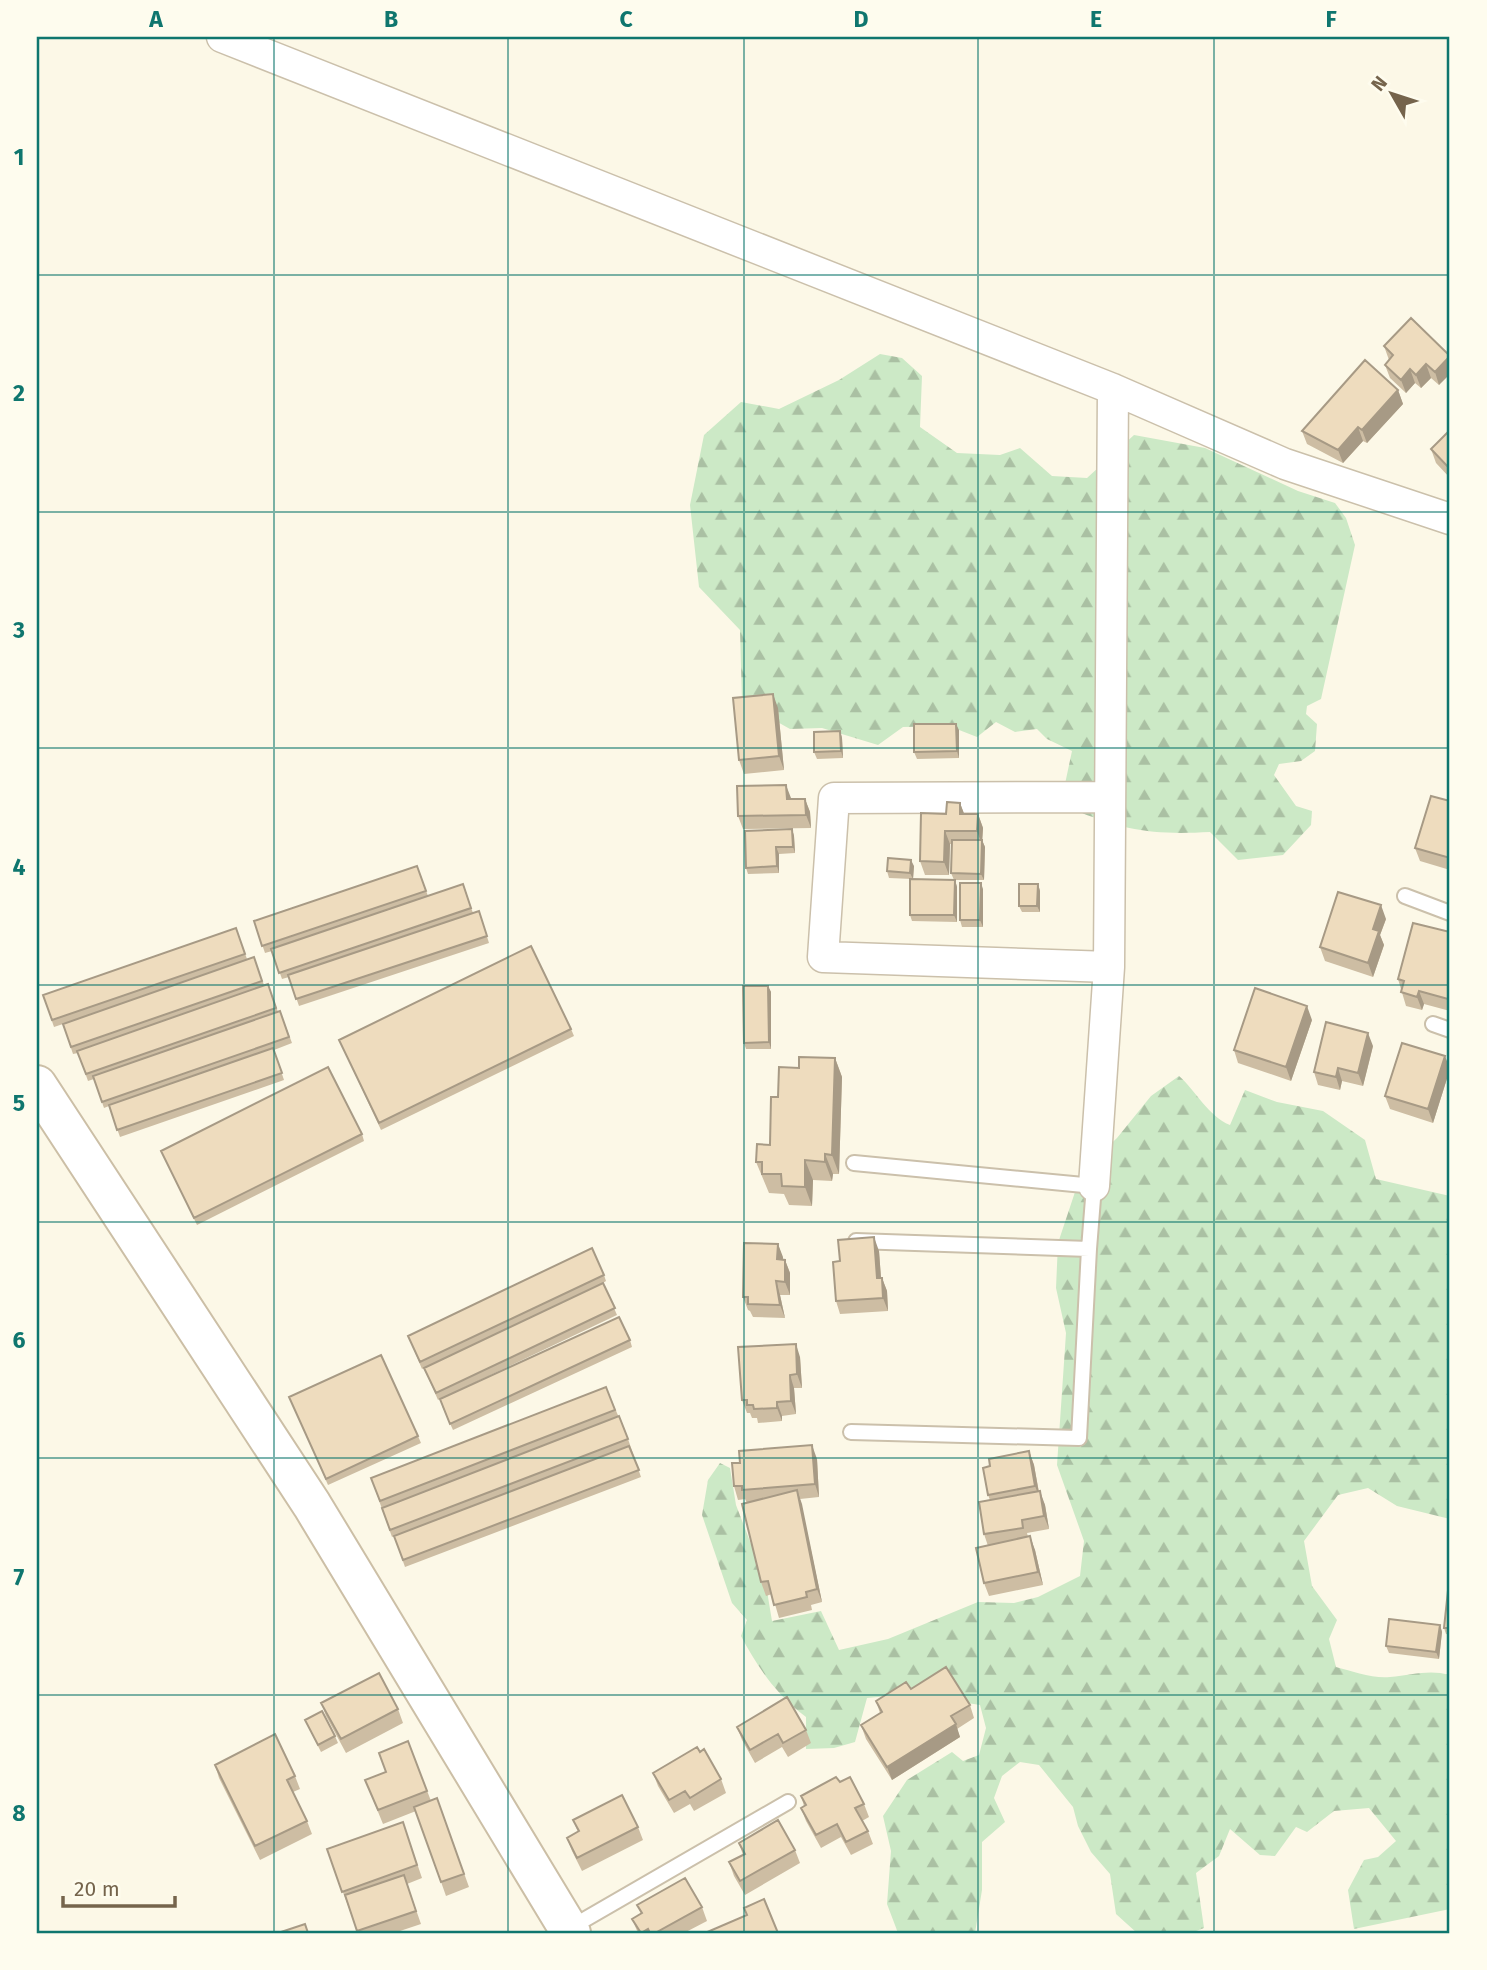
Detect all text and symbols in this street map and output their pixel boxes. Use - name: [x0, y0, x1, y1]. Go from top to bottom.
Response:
- text: A: [148, 5, 163, 33]
- text: B: [384, 5, 398, 33]
- text: C: [619, 5, 633, 33]
- text: D: [854, 5, 869, 33]
- text: E: [1090, 5, 1102, 33]
- text: F: [1325, 5, 1337, 33]
- north arrow: [1358, 60, 1428, 130]
- text: N: [1366, 71, 1392, 96]
- text: 1: [14, 143, 24, 171]
- text: 2: [13, 379, 25, 407]
- text: 3: [12, 616, 25, 644]
- text: 4: [13, 853, 26, 881]
- text: 5: [13, 1089, 25, 1117]
- text: 6: [13, 1326, 26, 1354]
- text: 7: [14, 1563, 25, 1591]
- text: 8: [12, 1799, 26, 1827]
- scale bar: [63, 1865, 175, 1909]
- text: 20 m: [74, 1876, 120, 1902]

